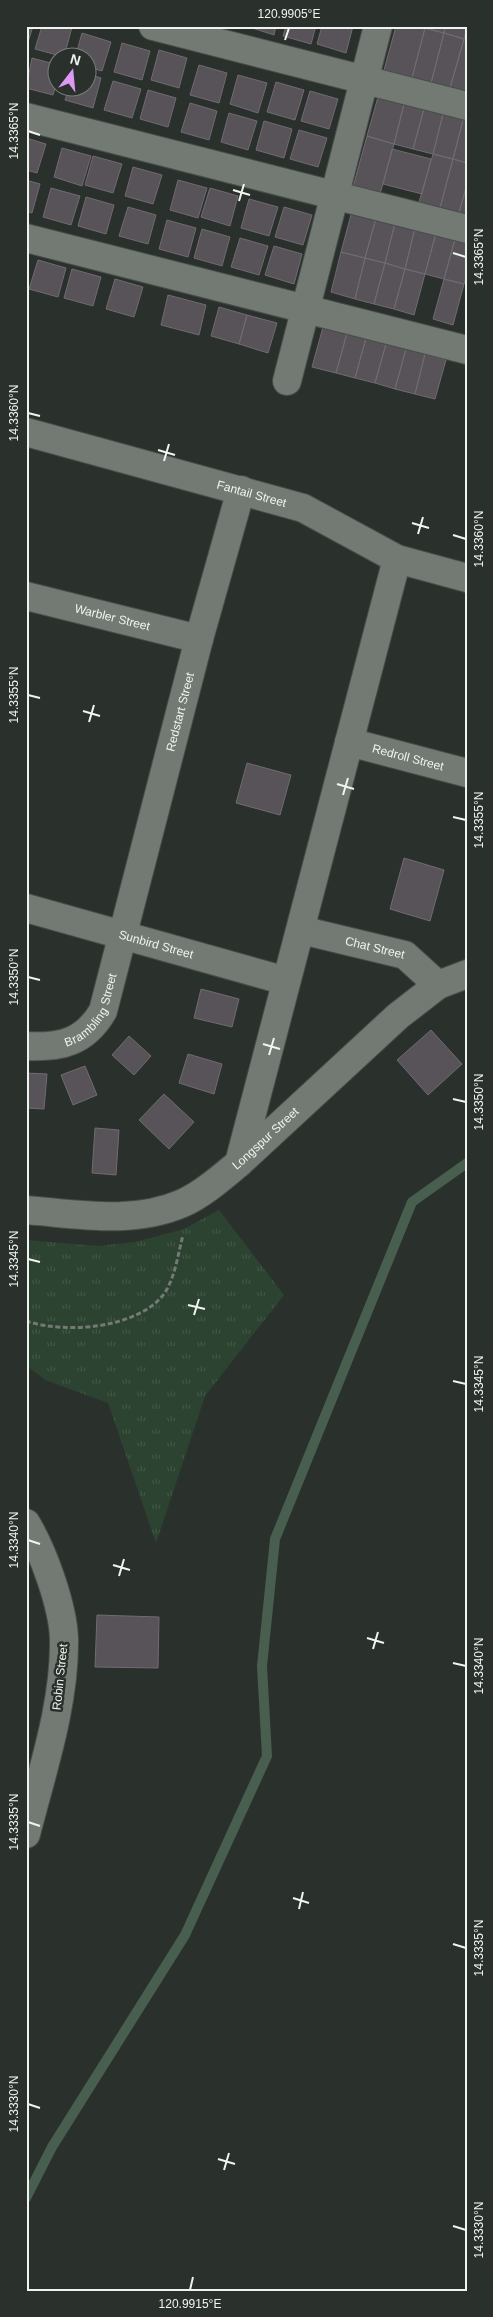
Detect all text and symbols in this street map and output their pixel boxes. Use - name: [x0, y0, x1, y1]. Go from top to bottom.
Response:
- text: 120.9905°E: [258, 7, 320, 21]
- north arrow: [48, 48, 98, 98]
- text: N: [69, 50, 83, 69]
- text: 14.3365°N: [7, 103, 21, 159]
- text: 14.3365°N: [472, 229, 486, 285]
- text: 14.3360°N: [7, 385, 21, 441]
- street label: Fantail Street: [215, 478, 289, 510]
- text: 14.3360°N: [472, 511, 486, 567]
- street label: Warbler Street: [73, 601, 152, 634]
- text: 14.3355°N: [7, 667, 21, 723]
- street label: Redstart Street: [163, 670, 197, 753]
- street label: Redroll Street: [371, 741, 446, 774]
- text: 14.3355°N: [472, 792, 486, 848]
- street label: Sunbird Street: [117, 927, 195, 962]
- street label: Chat Street: [344, 934, 407, 962]
- text: 14.3350°N: [7, 949, 21, 1005]
- street label: Brambling Street: [63, 971, 120, 1050]
- text: 14.3350°N: [472, 1074, 486, 1130]
- street label: Longspur Street: [229, 1104, 302, 1173]
- text: 14.3345°N: [7, 1231, 21, 1287]
- text: 14.3345°N: [472, 1356, 486, 1412]
- text: 14.3340°N: [7, 1512, 21, 1568]
- text: 14.3340°N: [472, 1638, 486, 1694]
- street label: Robin Street: [50, 1642, 71, 1711]
- text: 14.3335°N: [7, 1794, 21, 1850]
- text: 14.3335°N: [472, 1920, 486, 1976]
- text: 14.3330°N: [7, 2076, 21, 2132]
- text: 14.3330°N: [472, 2202, 486, 2258]
- text: 120.9915°E: [159, 2297, 221, 2311]

